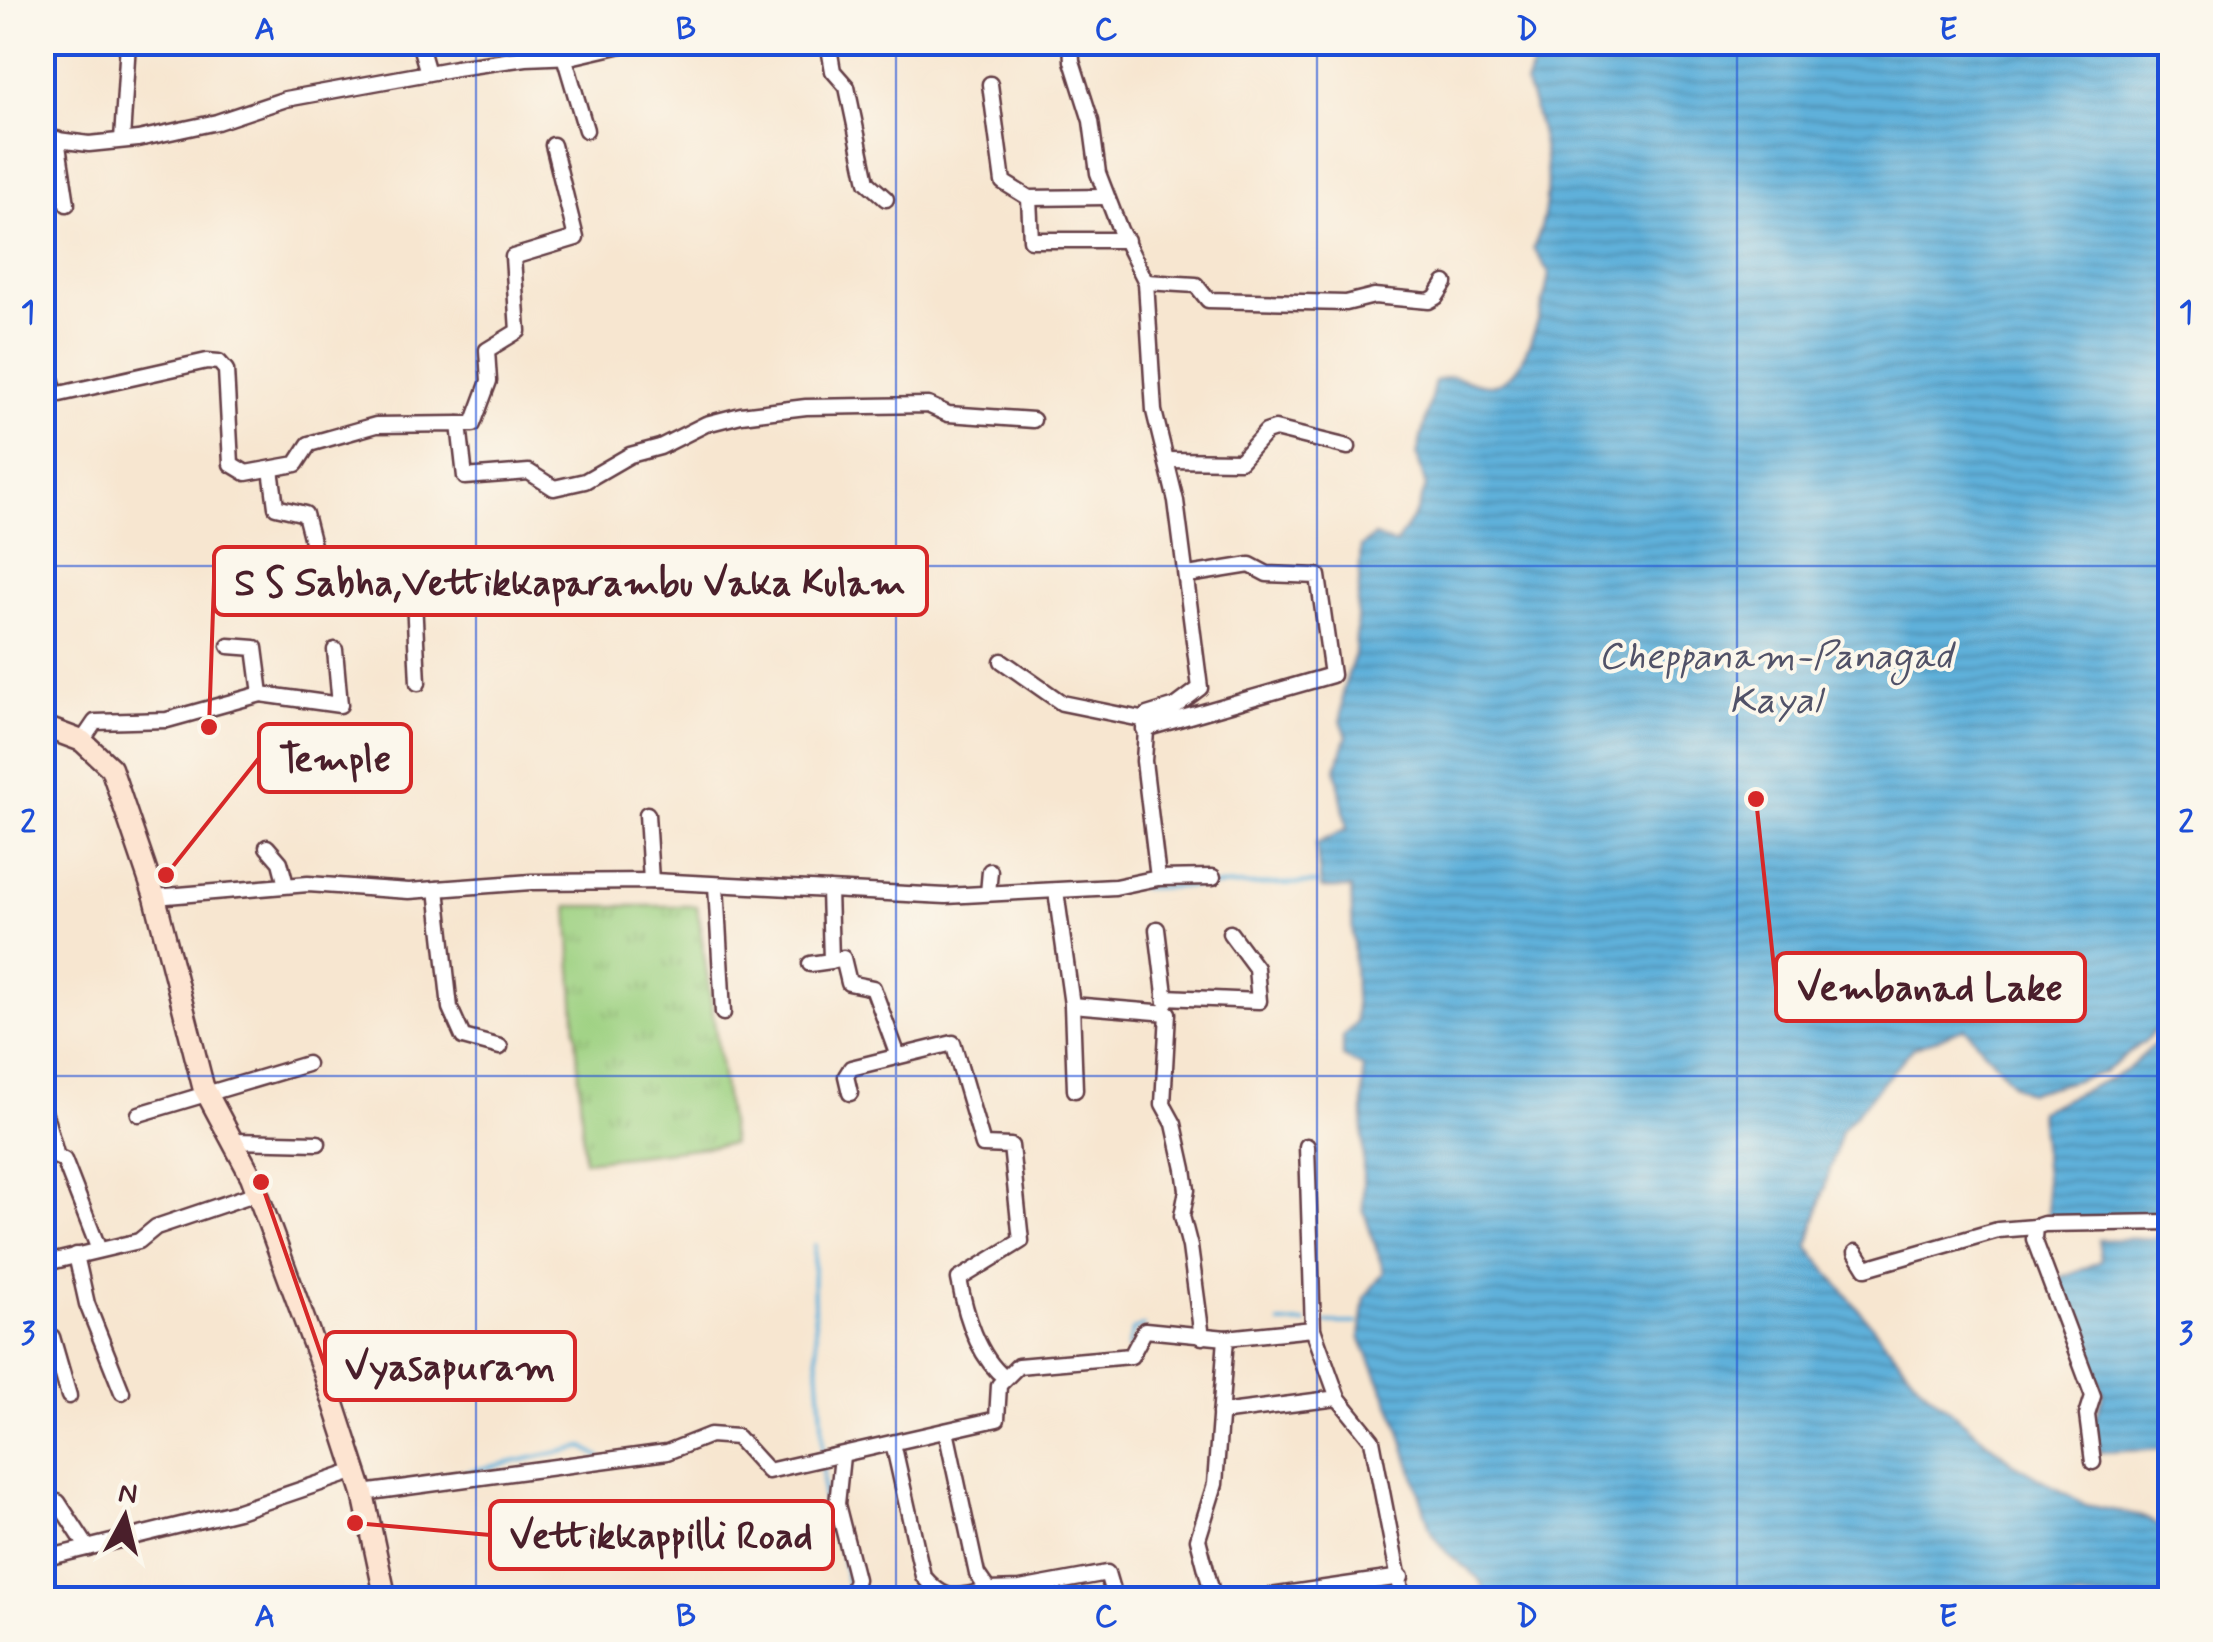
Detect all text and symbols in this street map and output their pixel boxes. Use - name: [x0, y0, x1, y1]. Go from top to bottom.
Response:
- text: A: [255, 9, 275, 51]
- text: B: [676, 9, 696, 51]
- text: C: [1095, 9, 1118, 51]
- text: D: [1516, 9, 1538, 51]
- text: E: [1939, 9, 1958, 51]
- text: 1: [21, 292, 35, 334]
- text: 1: [2179, 292, 2193, 334]
- callout: S S Sabha,Vettikkaparambu Vaka Kulam: [214, 547, 927, 615]
- text: S S Sabha,Vettikkaparambu Vaka Kulam: [234, 560, 906, 609]
- water label: Cheppanam-Panagad Kayal: [1598, 633, 1956, 726]
- callout: Temple: [259, 724, 411, 792]
- text: Temple: [279, 736, 391, 785]
- text: 2: [20, 802, 36, 844]
- text: 2: [2178, 802, 2194, 844]
- callout: Vembanad Lake: [1776, 953, 2085, 1021]
- text: Vembanad Lake: [1797, 965, 2063, 1014]
- text: 3: [21, 1313, 36, 1355]
- text: 3: [2179, 1313, 2194, 1355]
- callout: Vyasapuram: [325, 1332, 575, 1400]
- text: Vyasapuram: [345, 1344, 555, 1393]
- north arrow: [75, 1467, 175, 1567]
- text: N: [116, 1475, 139, 1514]
- callout: Vettikkappilli Road: [490, 1501, 833, 1569]
- text: Vettikkappilli Road: [509, 1513, 813, 1562]
- text: A: [255, 1596, 275, 1638]
- text: B: [676, 1596, 696, 1638]
- text: C: [1095, 1596, 1118, 1638]
- text: D: [1516, 1596, 1538, 1638]
- text: E: [1939, 1596, 1958, 1638]

